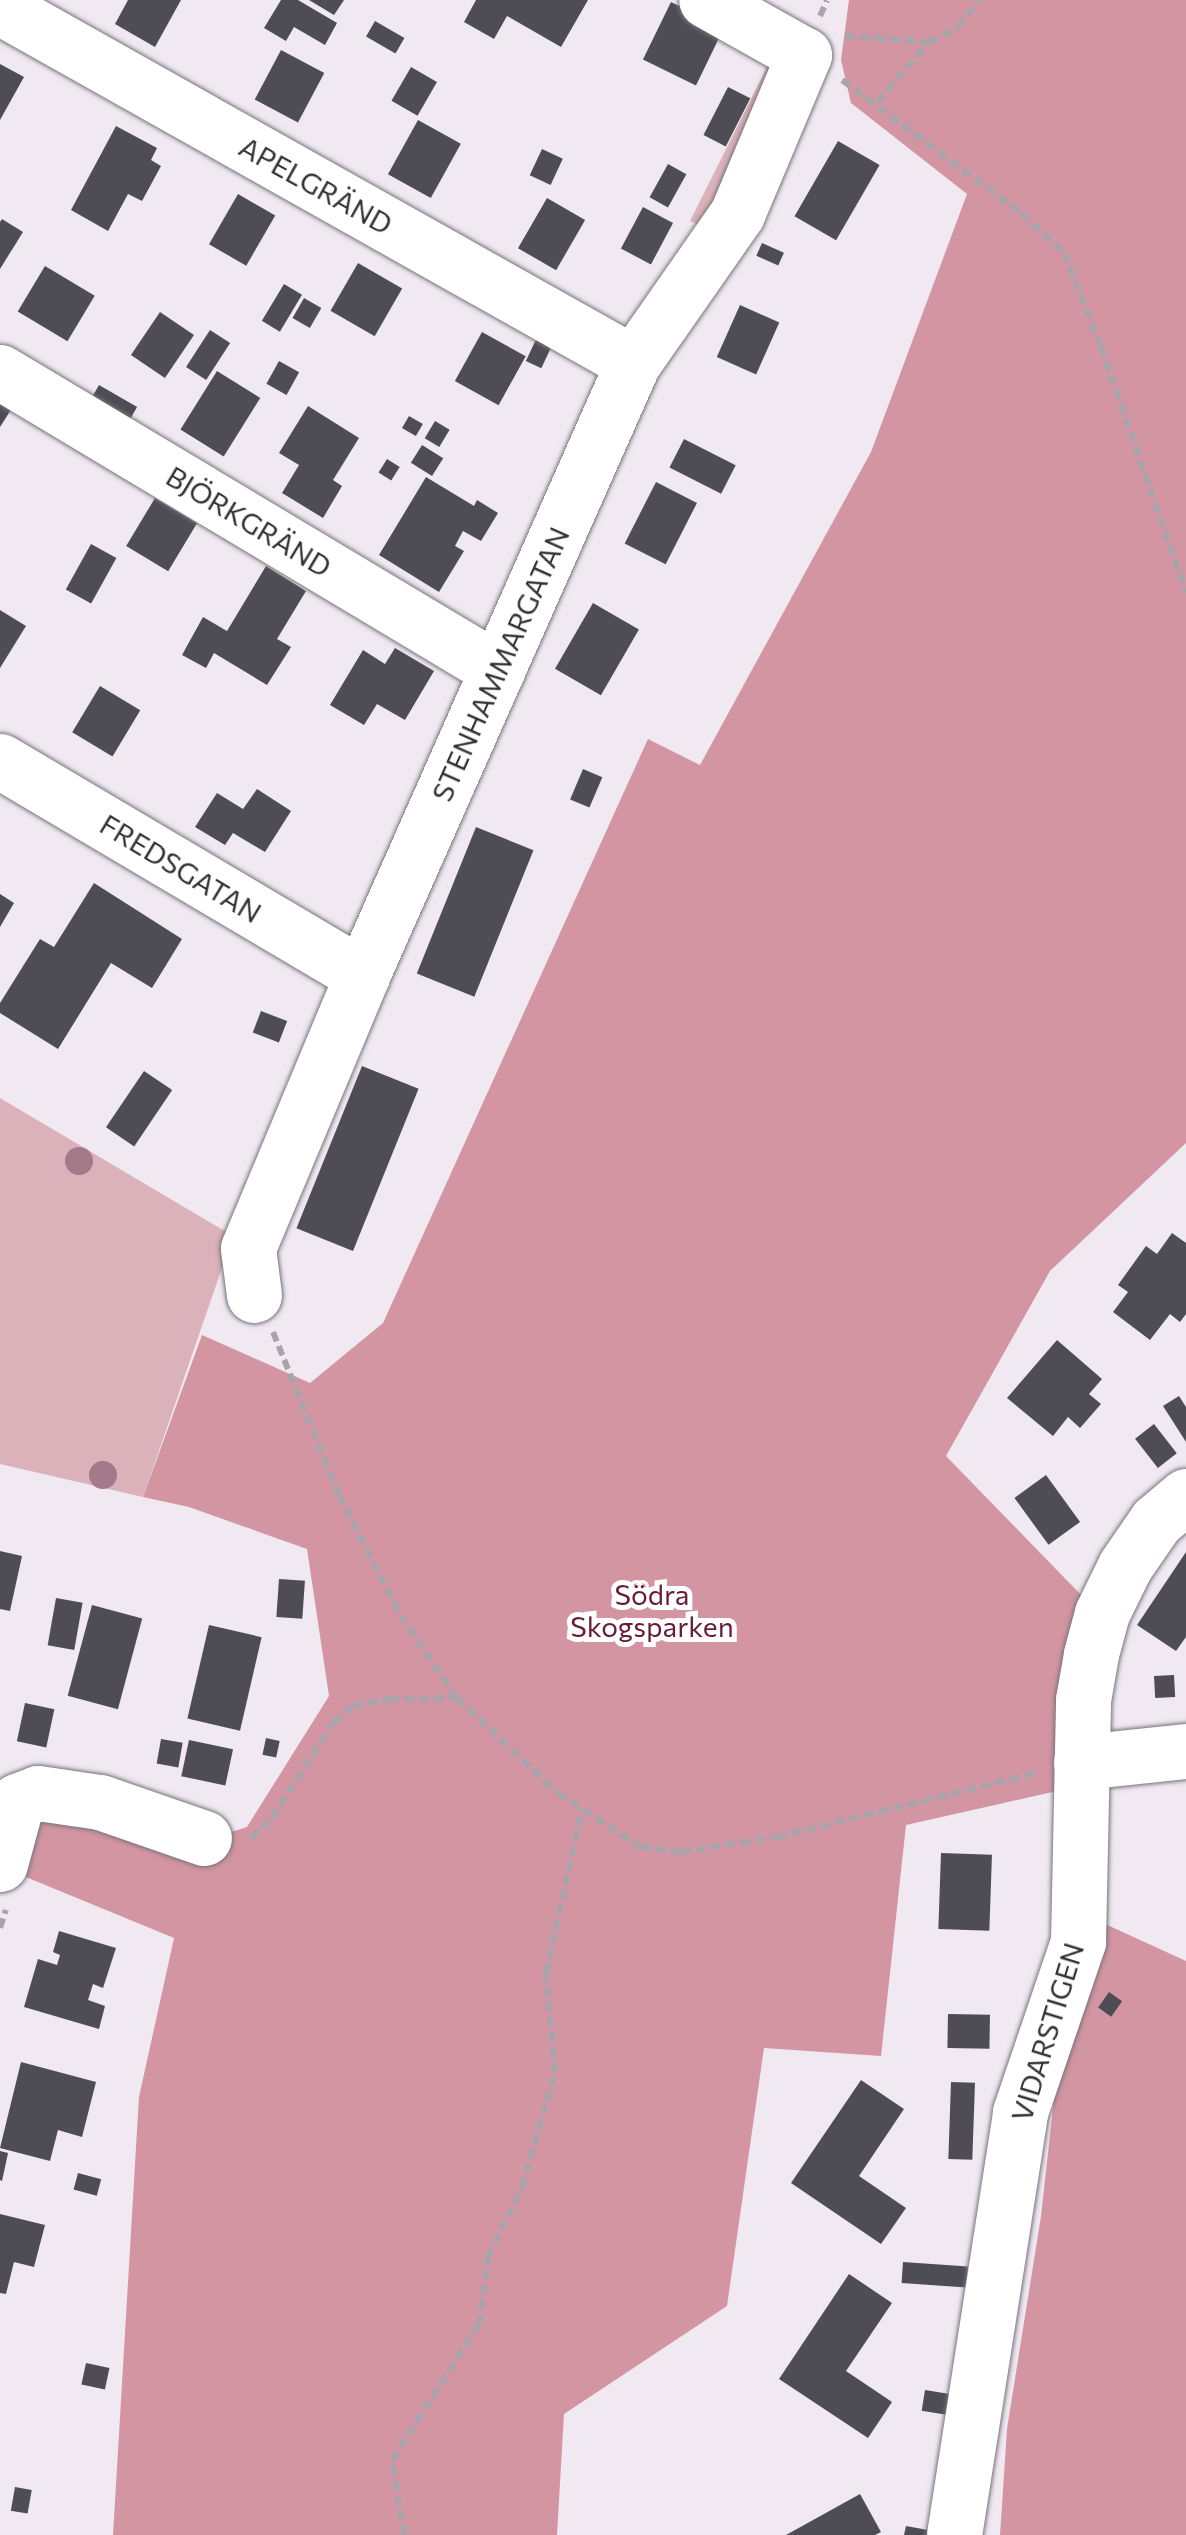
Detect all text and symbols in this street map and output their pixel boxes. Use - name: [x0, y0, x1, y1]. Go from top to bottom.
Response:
- street label: APELGRÄND: [234, 129, 398, 241]
- street label: BJÖRKGRÄND: [161, 459, 337, 583]
- street label: STENHAMMARGATAN: [424, 522, 576, 806]
- street label: FREDSGATAN: [94, 807, 268, 929]
- park label: Södra Skogsparken: [570, 1577, 734, 1643]
- street label: VIDARSTIGEN: [1004, 1939, 1090, 2125]

